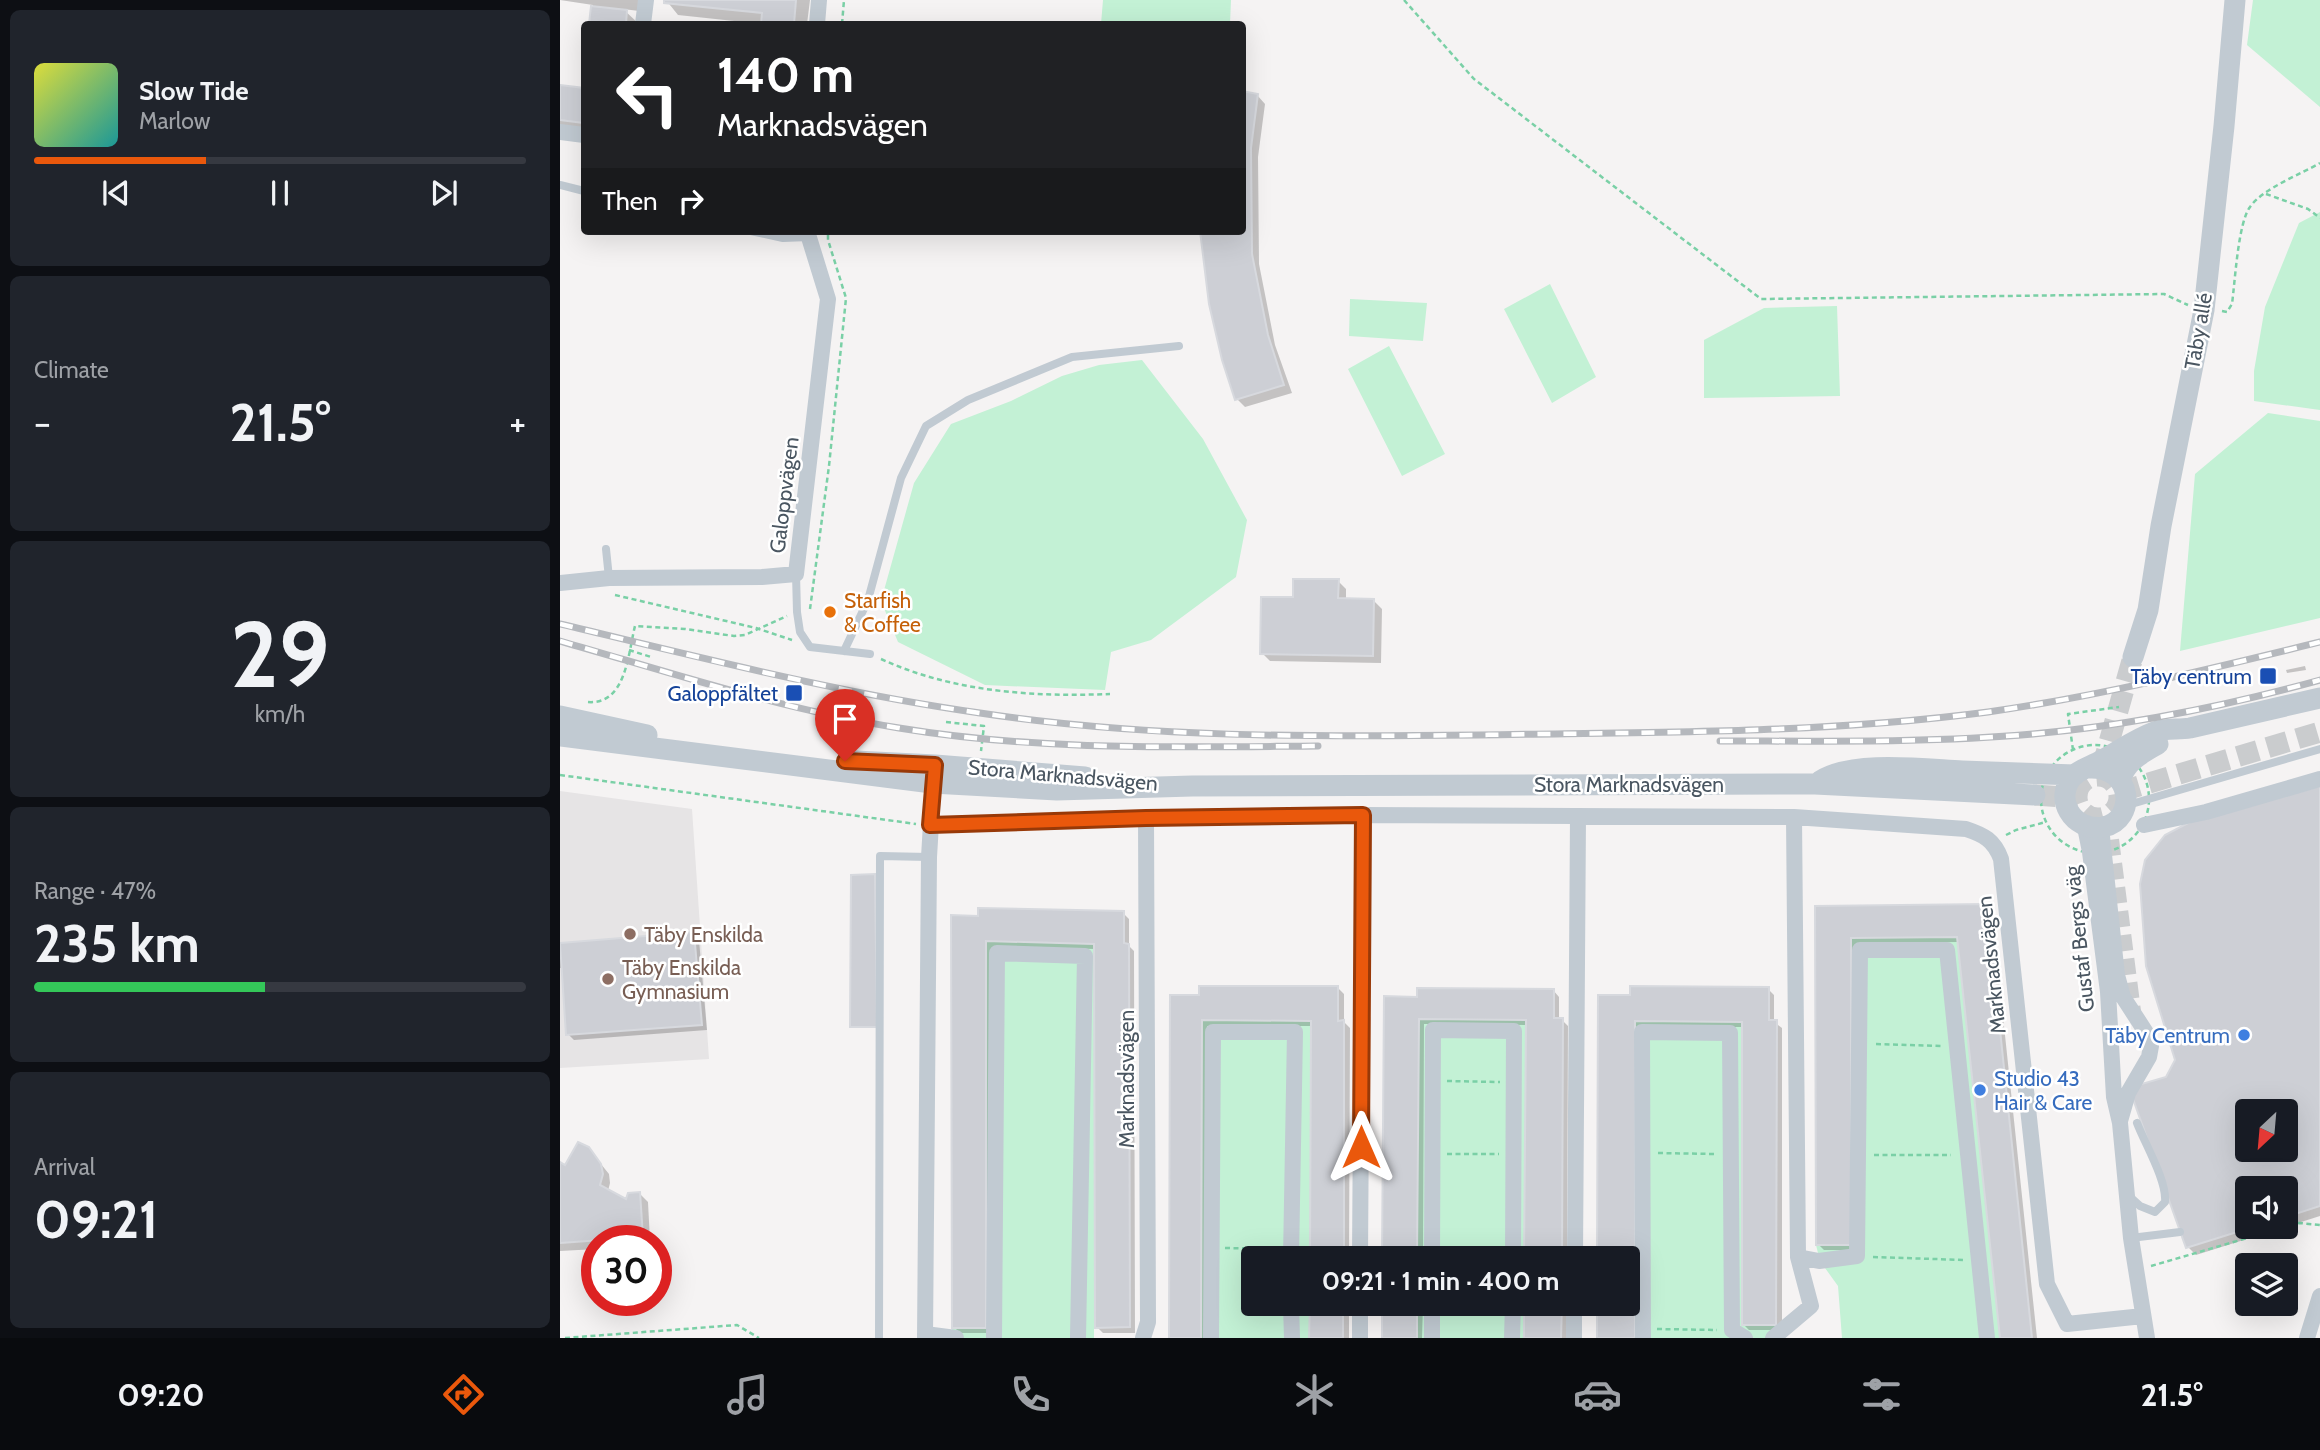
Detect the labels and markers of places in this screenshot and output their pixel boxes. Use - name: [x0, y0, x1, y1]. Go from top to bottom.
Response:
- place label: Starfish & Coffee: [844, 588, 921, 637]
- marker: Starfish & Coffee: [822, 604, 838, 620]
- place label: Täby centrum: [2130, 664, 2252, 689]
- marker: Täby centrum: [2258, 666, 2278, 686]
- place label: Galoppfältet: [668, 681, 778, 706]
- marker: Galoppfältet: [784, 683, 804, 703]
- pin: [815, 689, 875, 761]
- place label: Täby Enskilda: [644, 922, 763, 947]
- marker: Täby Enskilda: [622, 926, 638, 942]
- place label: Täby Enskilda Gymnasium: [622, 955, 741, 1004]
- marker: Täby Enskilda Gymnasium: [600, 971, 616, 987]
- place label: Täby Centrum: [2105, 1023, 2230, 1048]
- marker: Täby Centrum: [2236, 1027, 2252, 1043]
- place label: Studio 43 Hair & Care: [1994, 1066, 2092, 1115]
- marker: Studio 43 Hair & Care: [1972, 1082, 1988, 1098]

